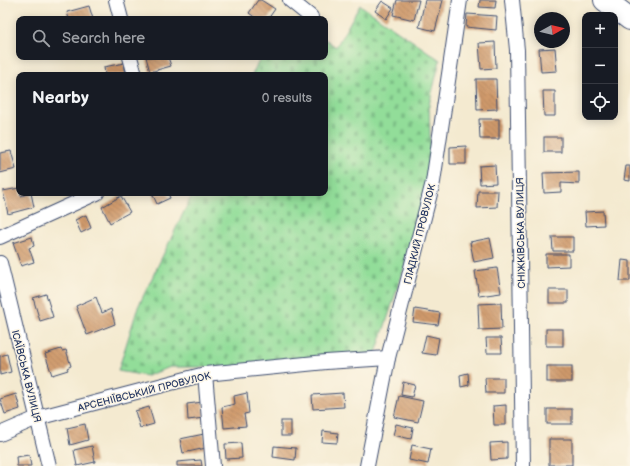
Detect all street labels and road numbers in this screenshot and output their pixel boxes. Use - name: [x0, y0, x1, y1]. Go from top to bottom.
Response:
- street label: СНІЖКІВСЬКА ВУЛИЦЯ: [514, 177, 528, 289]
- street label: ГЛАДКИЙ ПРОВУЛОК: [402, 182, 438, 286]
- street label: ІСАЇВСЬКА ВУЛИЦЯ: [9, 329, 43, 424]
- street label: АРСЕНІЇВСЬКИЙ ПРОВУЛОК: [76, 370, 212, 415]

